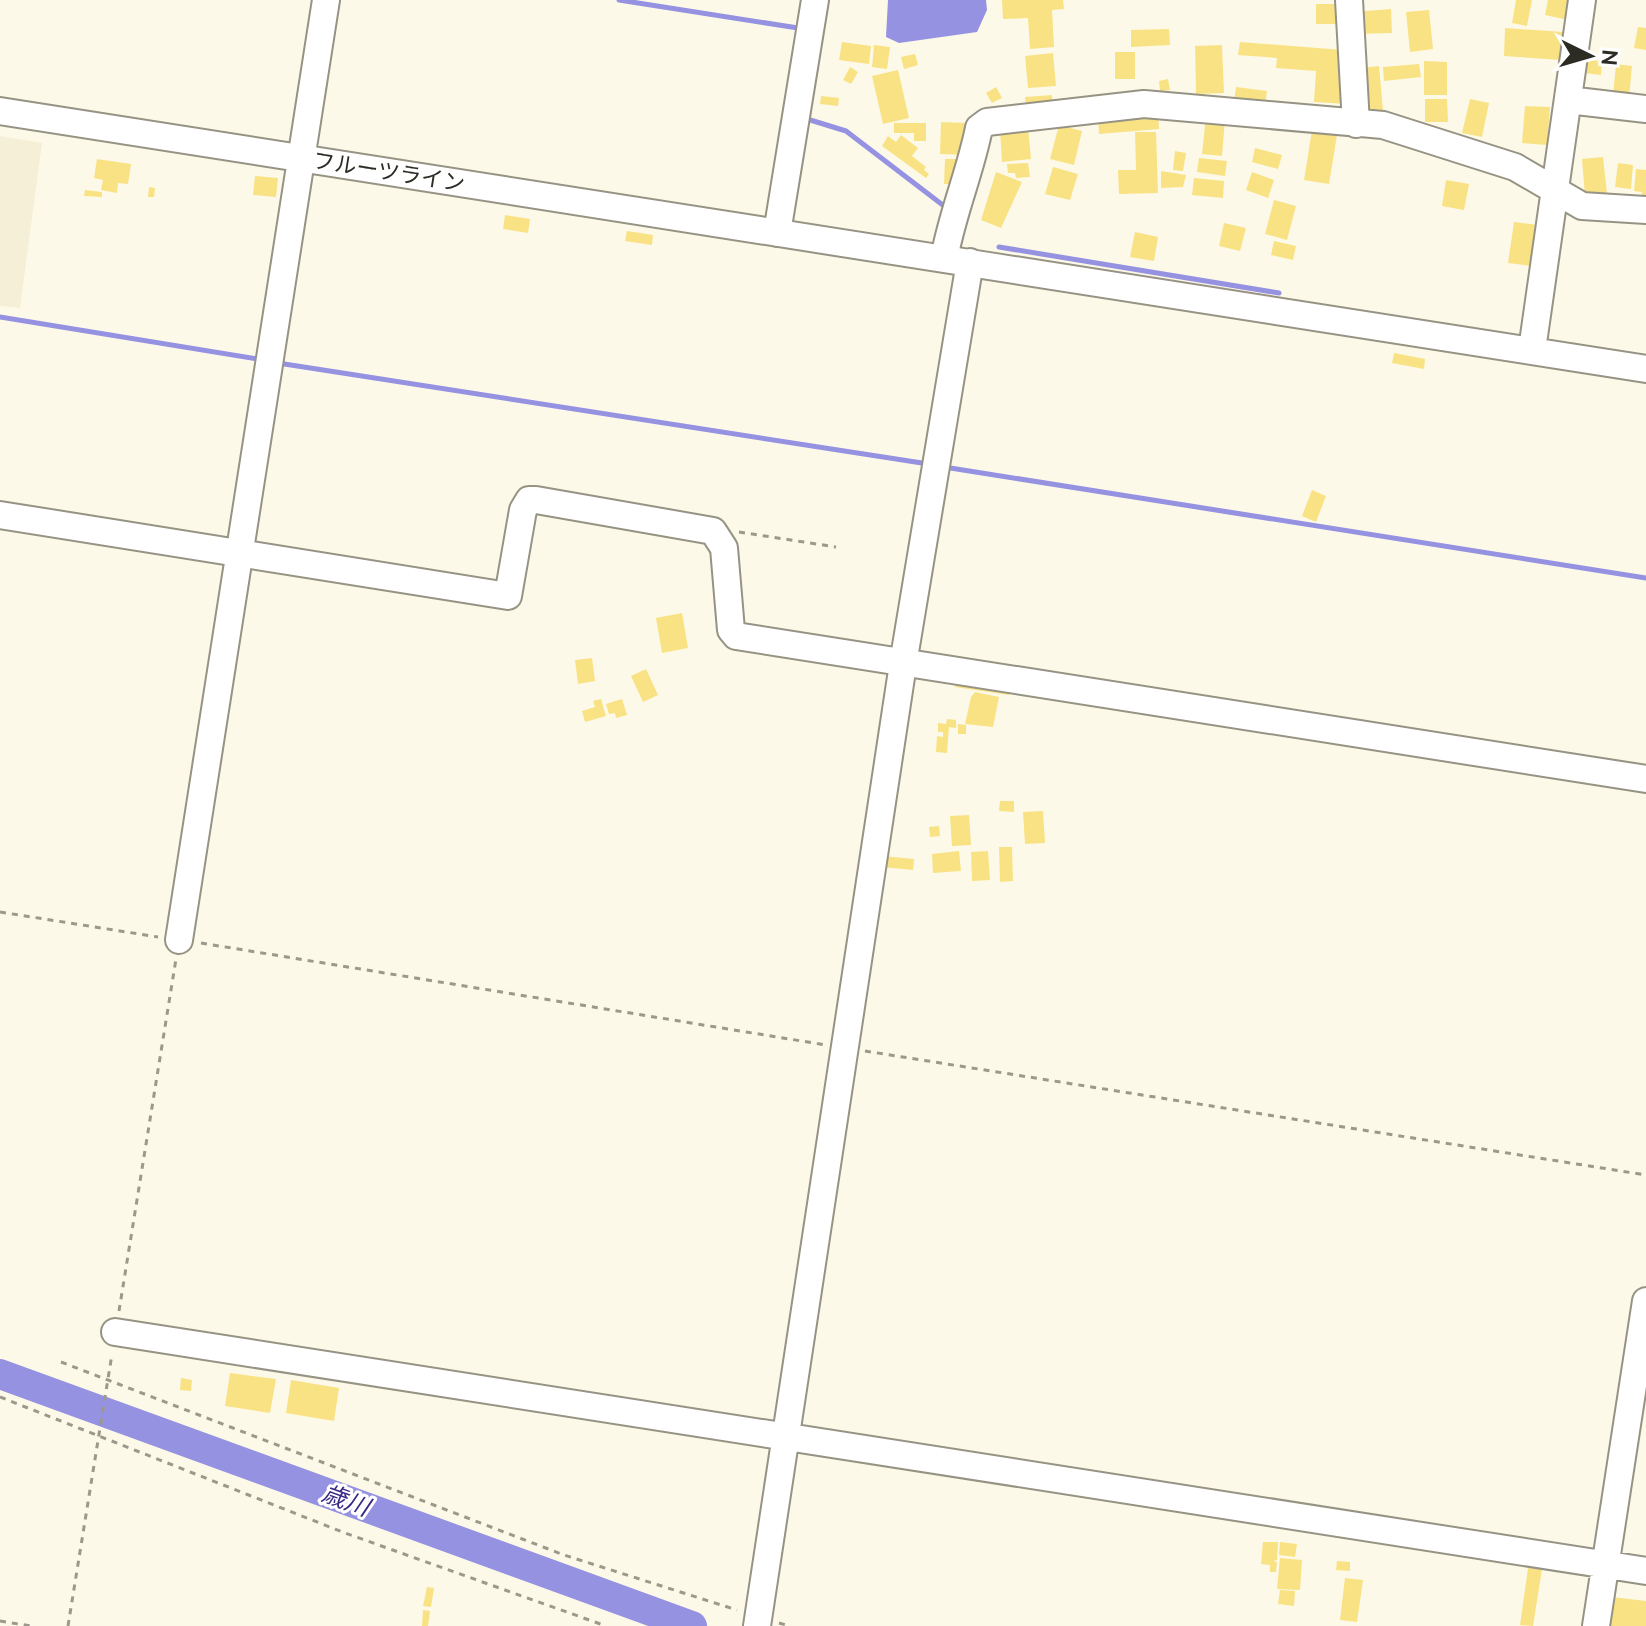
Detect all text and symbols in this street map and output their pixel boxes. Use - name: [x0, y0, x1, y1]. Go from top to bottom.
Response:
- north arrow: [1550, 16, 1630, 96]
- text: N: [1597, 49, 1624, 67]
- street label: フルーツライン: [311, 147, 467, 195]
- water label: 歳川: [319, 1479, 376, 1522]

